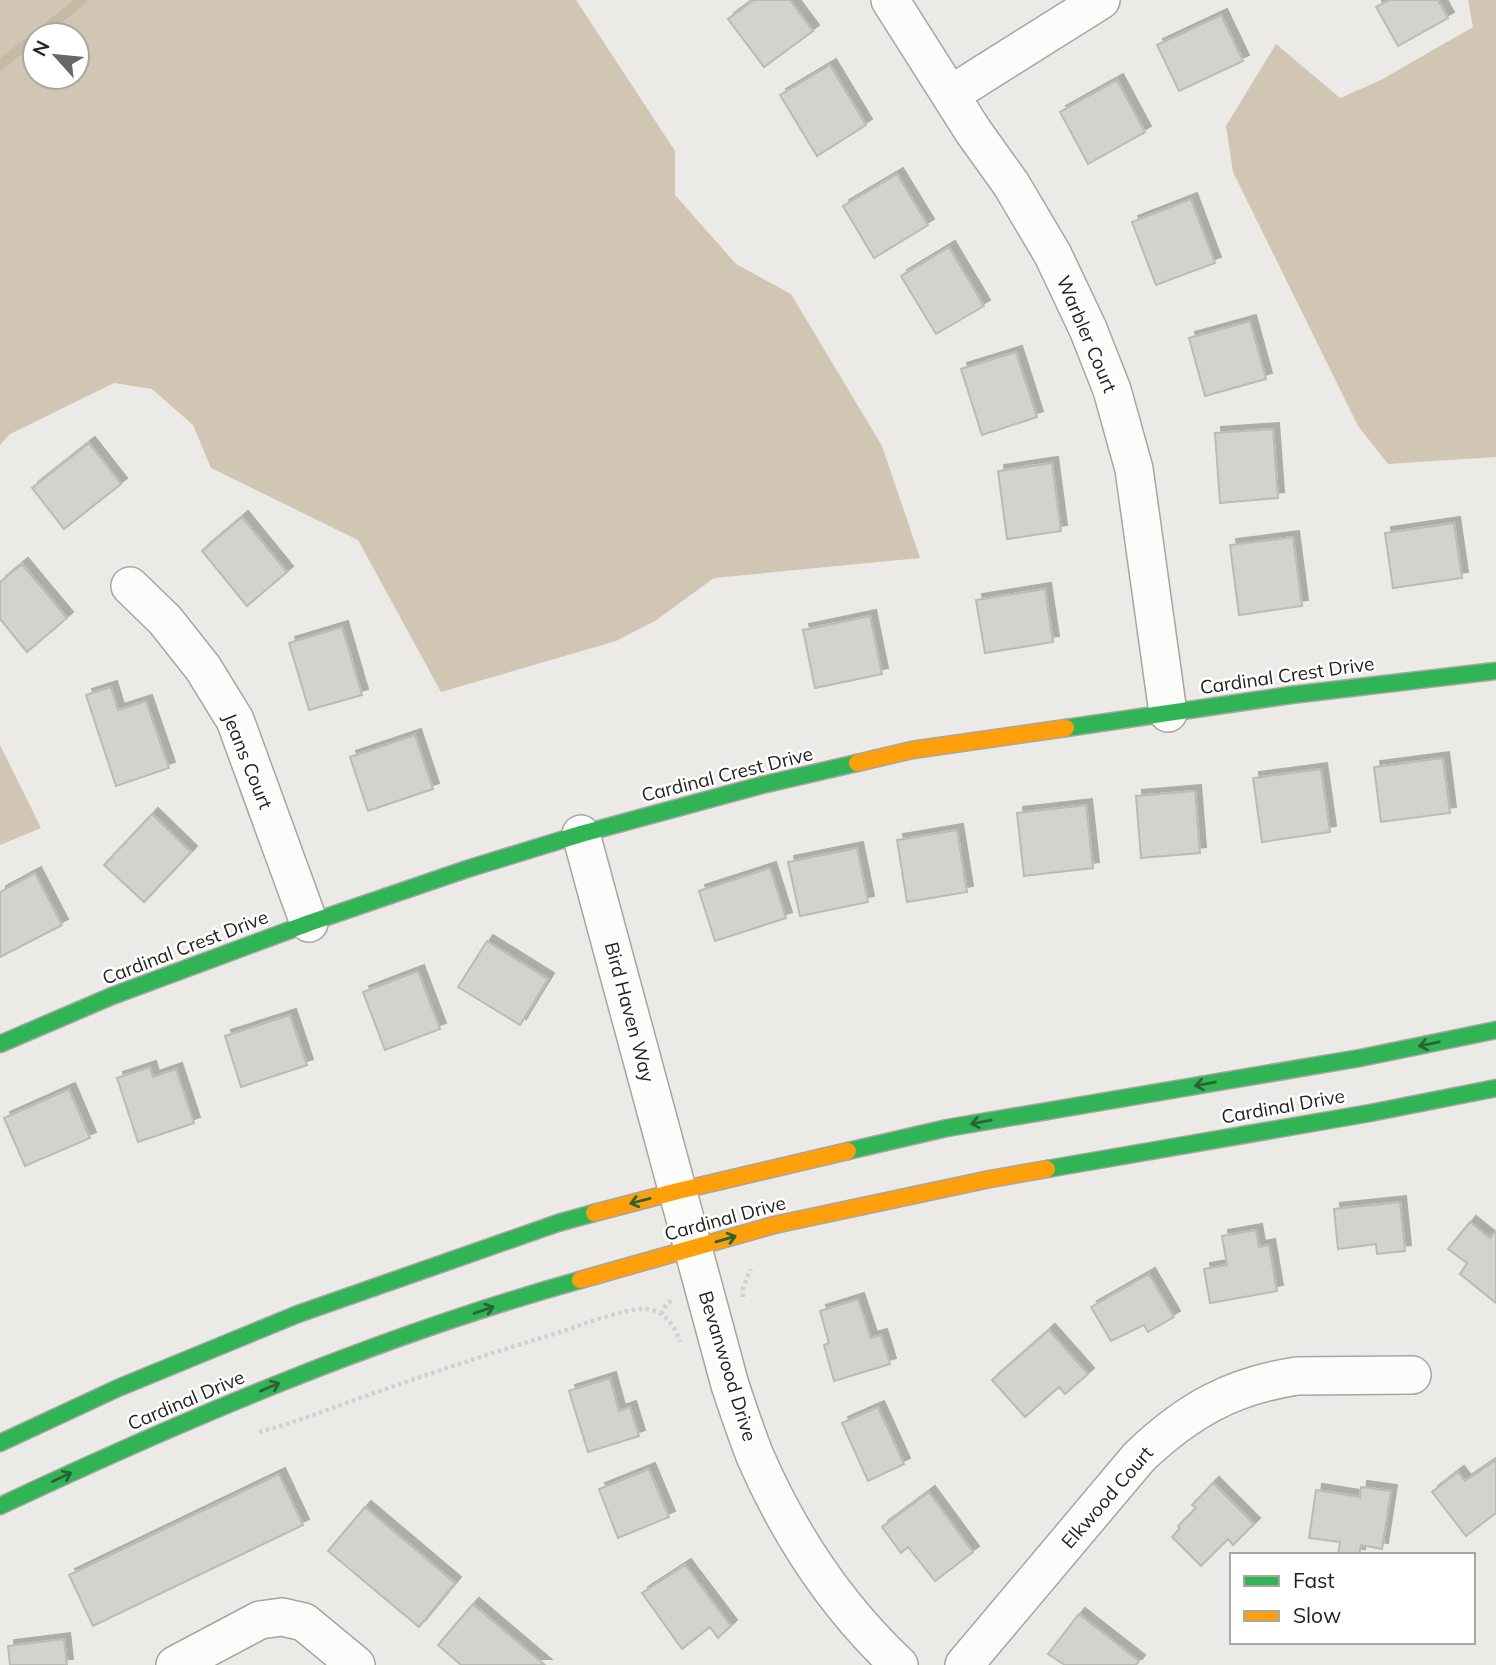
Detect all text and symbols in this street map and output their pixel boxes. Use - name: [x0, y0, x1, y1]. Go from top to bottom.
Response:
- north arrow: [21, 21, 91, 91]
- text: N: [27, 36, 55, 60]
- street label: Warbler Court: [1052, 272, 1123, 396]
- street label: Cardinal Crest Drive: [1198, 651, 1376, 699]
- street label: Jeans Court: [218, 709, 278, 813]
- street label: Cardinal Crest Drive: [639, 741, 815, 807]
- street label: Cardinal Crest Drive: [99, 904, 271, 990]
- street label: Bird Haven Way: [600, 939, 660, 1085]
- one-way arrow: [1418, 1037, 1441, 1051]
- one-way arrow: [1194, 1078, 1217, 1091]
- street label: Cardinal Drive: [1220, 1083, 1346, 1129]
- one-way arrow: [970, 1116, 993, 1129]
- street label: Cardinal Drive: [662, 1190, 788, 1246]
- one-way arrow: [629, 1195, 652, 1208]
- one-way arrow: [715, 1231, 737, 1244]
- street label: Bevanwood Drive: [694, 1288, 762, 1444]
- one-way arrow: [473, 1302, 495, 1315]
- street label: Cardinal Drive: [124, 1365, 248, 1435]
- one-way arrow: [259, 1380, 281, 1393]
- street label: Elkwood Court: [1056, 1441, 1158, 1553]
- one-way arrow: [51, 1470, 72, 1483]
- legend: [1230, 1553, 1475, 1644]
- text: Fast: [1293, 1567, 1335, 1593]
- text: Slow: [1293, 1602, 1341, 1628]

